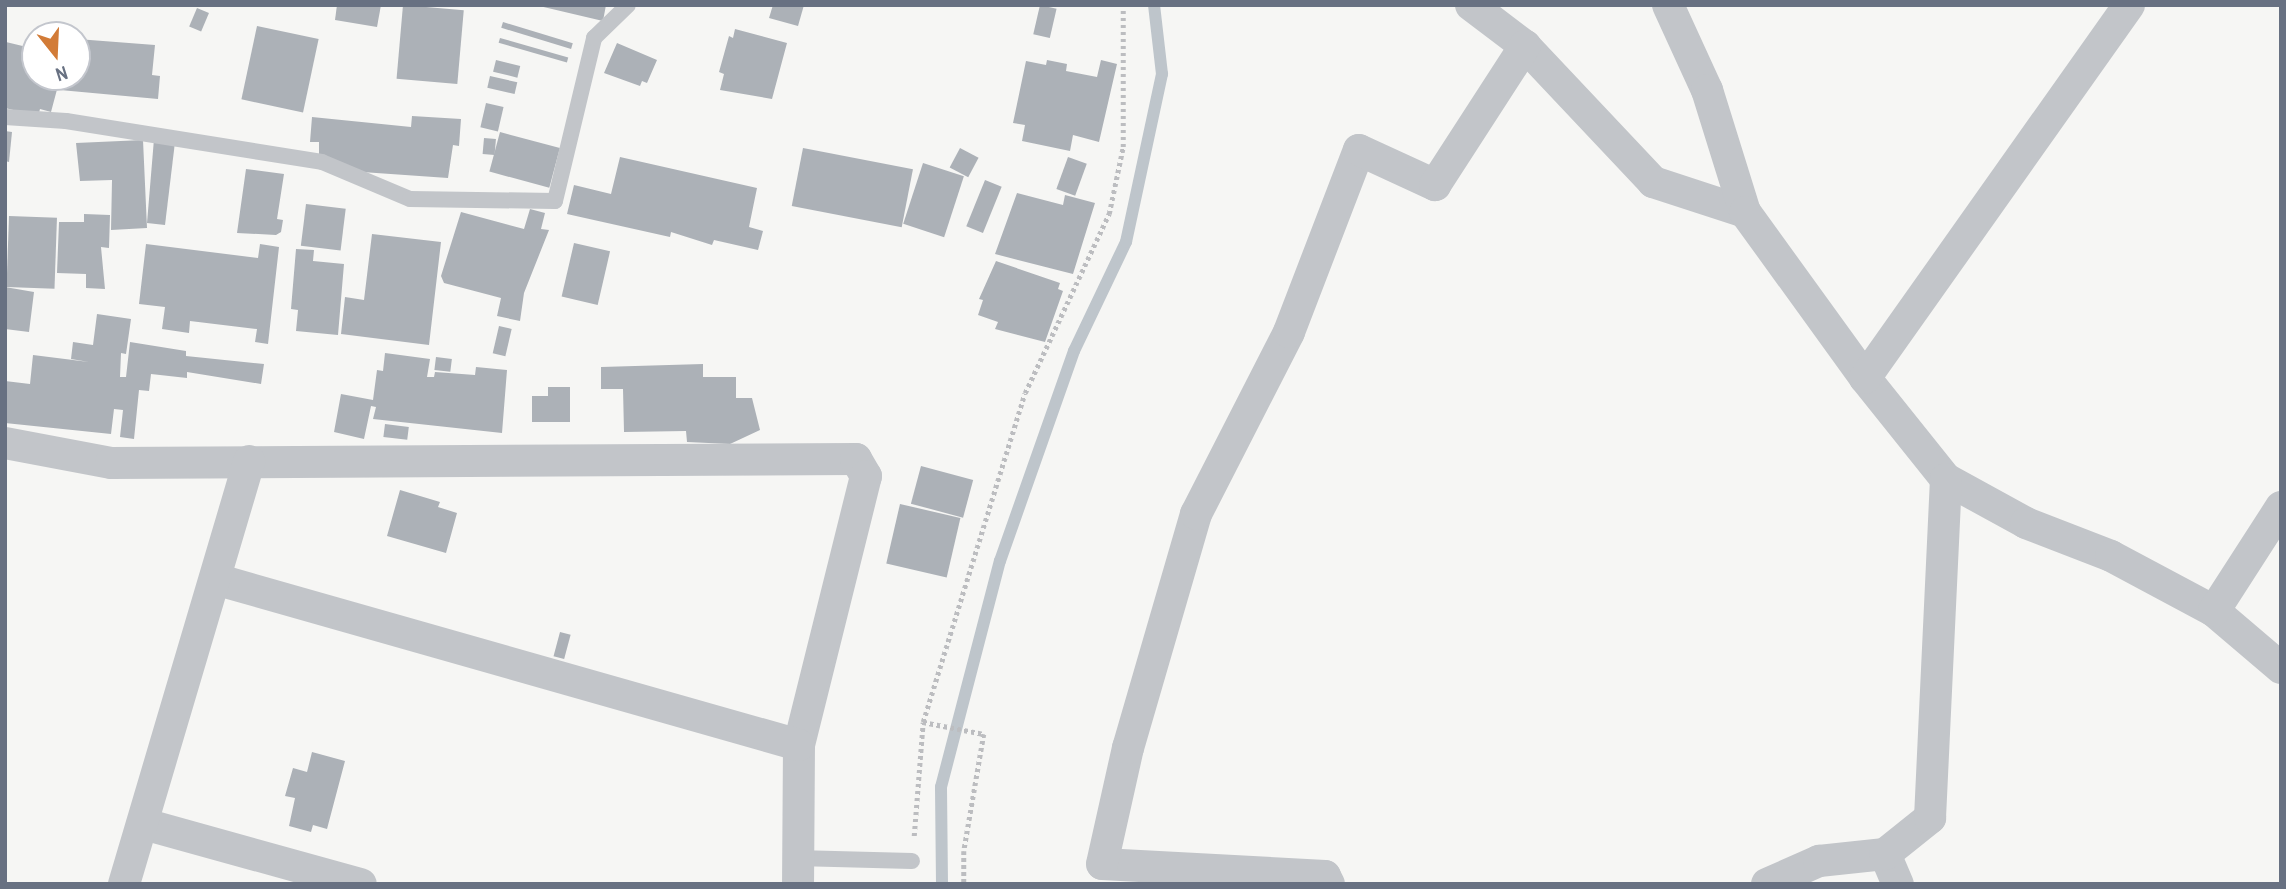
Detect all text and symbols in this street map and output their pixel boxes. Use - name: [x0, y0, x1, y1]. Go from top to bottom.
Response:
- north arrow: [21, 21, 91, 91]
- text: N: [53, 60, 71, 88]

